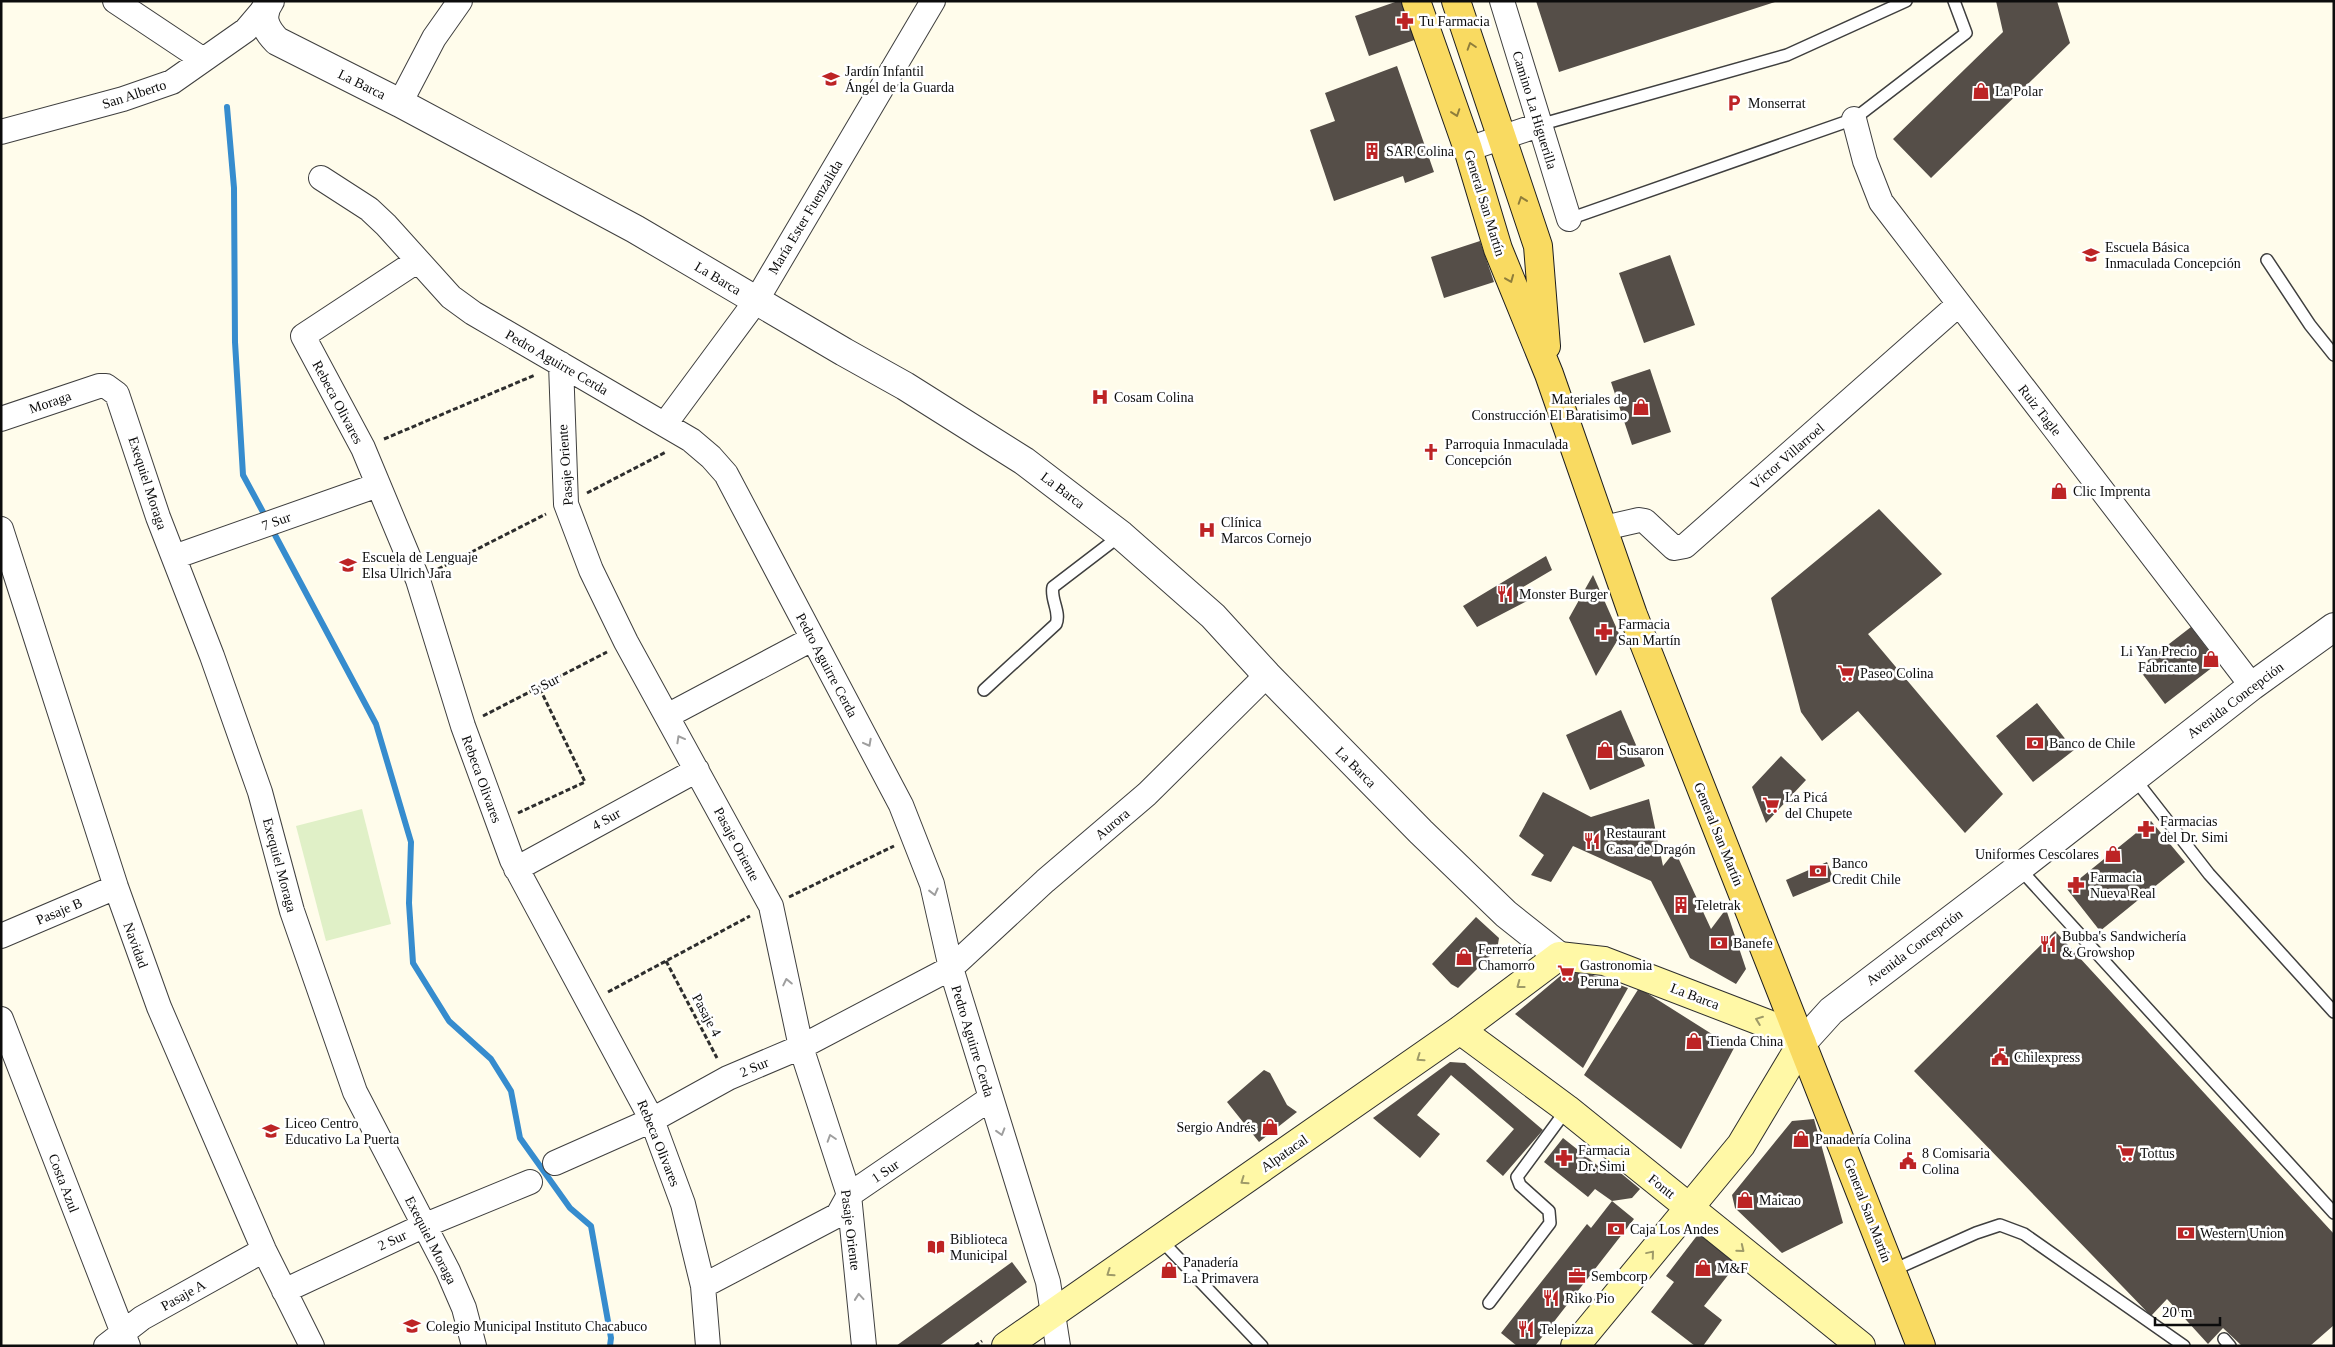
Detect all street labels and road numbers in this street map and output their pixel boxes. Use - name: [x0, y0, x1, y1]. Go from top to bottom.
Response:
- street label: Camino La Higuerilla: [1509, 49, 1560, 172]
- street label: La Barca: [336, 67, 389, 103]
- street label: San Alberto: [100, 77, 168, 112]
- street label: General San Martín: [1461, 148, 1508, 258]
- street label: María Ester Fuenzalida: [765, 157, 846, 277]
- street label: La Barca: [692, 259, 744, 298]
- street label: Pedro Aguirre Cerda: [503, 327, 611, 398]
- street label: Rebeca Olivares: [309, 358, 366, 446]
- street label: Ruiz Tagle: [2015, 382, 2064, 439]
- street label: Moraga: [27, 388, 74, 417]
- street label: Víctor Villarroel: [1747, 420, 1827, 492]
- street label: Pasaje Oriente: [555, 424, 576, 506]
- street label: Exequiel Moraga: [125, 435, 170, 532]
- street label: La Barca: [1038, 469, 1088, 512]
- street label: 7 Sur: [260, 509, 293, 534]
- street label: Pedro Aguirre Cerda: [793, 611, 861, 721]
- street label: Avenida Concepción: [2184, 659, 2286, 742]
- street label: 5 Sur: [528, 671, 562, 698]
- street label: Rebeca Olivares: [459, 733, 504, 825]
- street label: La Barca: [1332, 744, 1379, 791]
- street label: General San Martín: [1691, 780, 1746, 888]
- street label: 4 Sur: [590, 805, 623, 833]
- street label: Pasaje Oriente: [711, 805, 762, 884]
- street label: Aurora: [1092, 805, 1133, 843]
- street label: Exequiel Moraga: [260, 816, 299, 915]
- street label: Pasaje B: [34, 895, 84, 928]
- street label: Avenida Concepción: [1863, 906, 1965, 989]
- street label: Navidad: [120, 920, 151, 970]
- street label: La Barca: [1668, 980, 1722, 1013]
- street label: Pedro Aguirre Cerda: [948, 984, 997, 1099]
- street label: Pasaje 4: [689, 991, 724, 1039]
- street label: 2 Sur: [737, 1055, 771, 1080]
- street label: Rebeca Olivares: [634, 1098, 683, 1189]
- street label: Alpatacal: [1258, 1132, 1311, 1175]
- street label: Costa Azul: [45, 1152, 82, 1215]
- street label: General San Martín: [1841, 1156, 1894, 1264]
- street label: 1 Sur: [869, 1157, 902, 1186]
- street label: Fontt: [1645, 1171, 1678, 1202]
- street label: Pasaje Oriente: [838, 1189, 863, 1271]
- street label: Exequiel Moraga: [402, 1194, 460, 1287]
- street label: 2 Sur: [375, 1227, 409, 1254]
- street label: Pasaje A: [158, 1277, 209, 1314]

